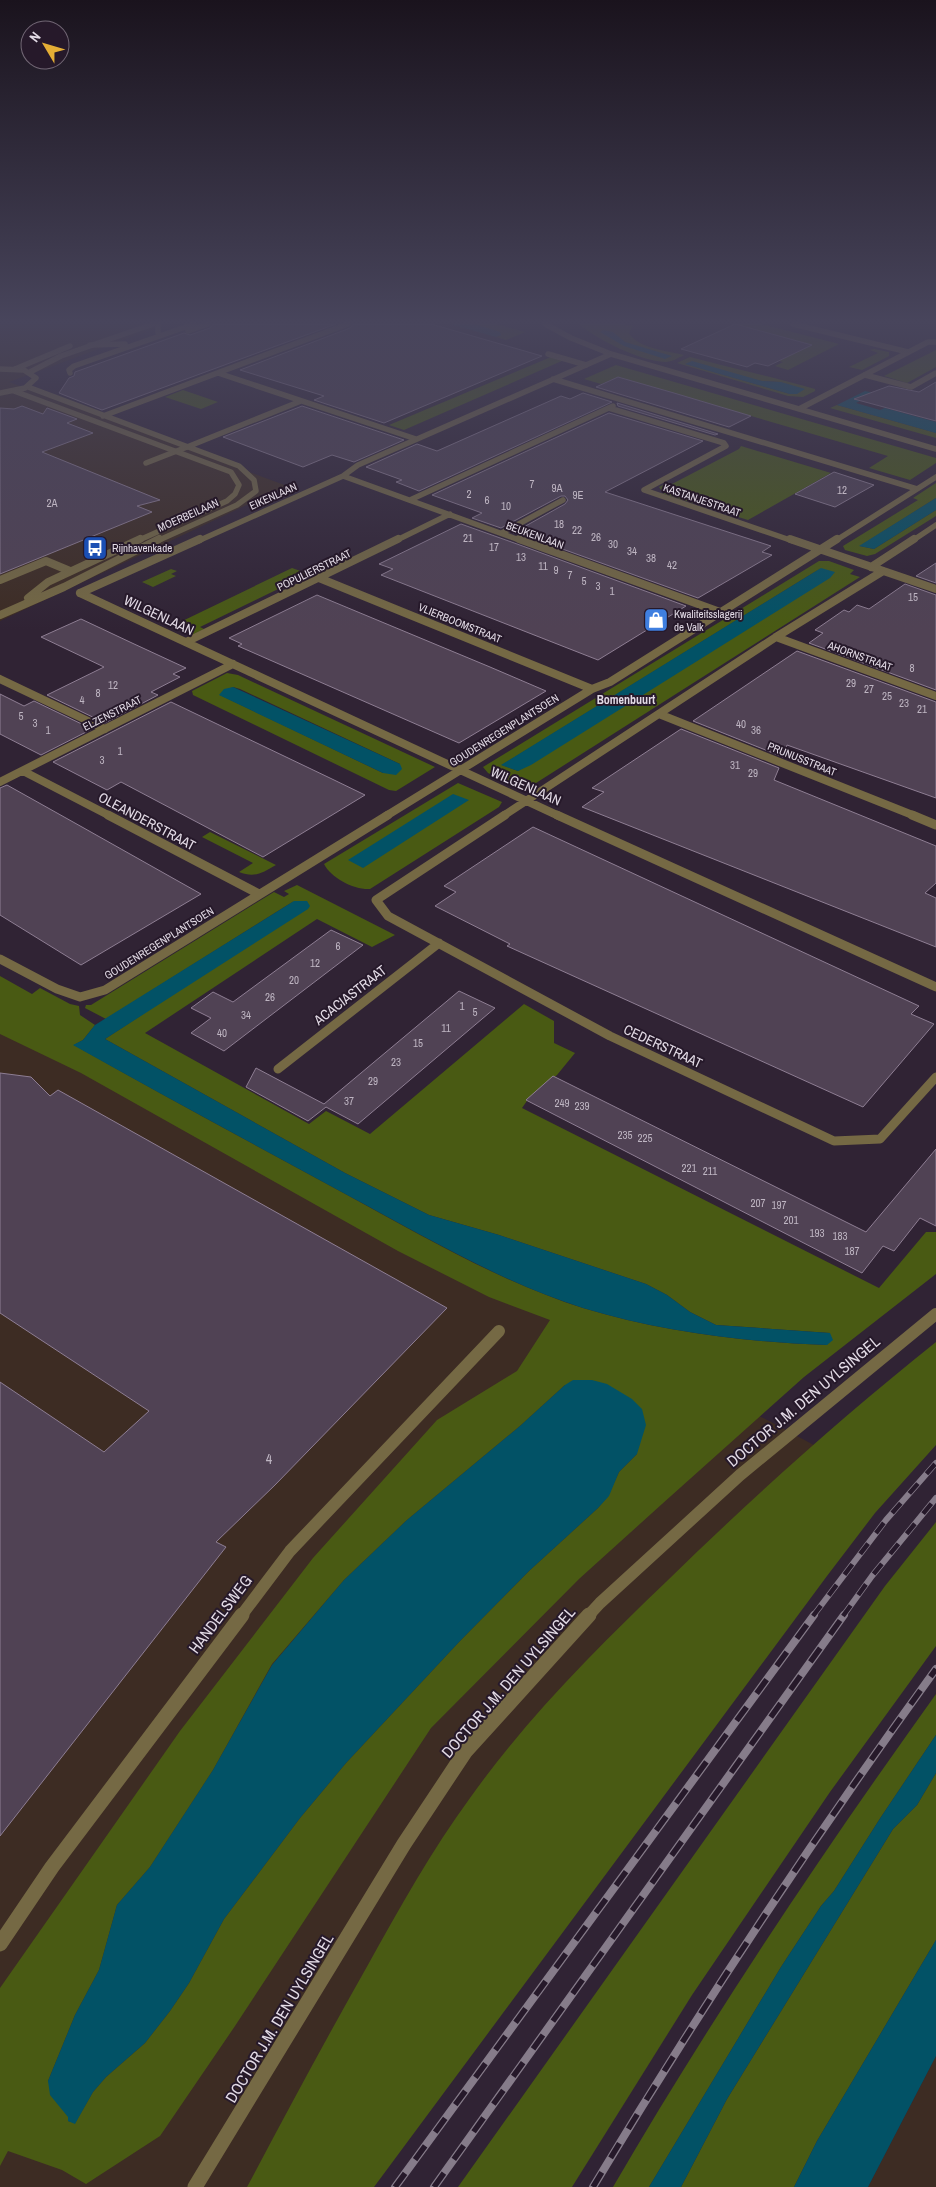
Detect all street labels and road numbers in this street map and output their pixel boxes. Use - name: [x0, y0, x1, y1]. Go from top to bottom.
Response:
- street label: EIKENLAAN: [247, 479, 299, 513]
- street label: KASTANJESTRAAT: [661, 480, 743, 520]
- street label: MOERBEILAAN: [155, 495, 221, 535]
- street label: BEUKENLAAN: [504, 518, 566, 552]
- street label: POPULIERSTRAAT: [275, 546, 354, 594]
- street label: WILGENLAAN: [121, 591, 197, 639]
- street label: VLIERBOOMSTRAAT: [416, 600, 504, 646]
- street label: AHORNSTRAAT: [825, 638, 895, 674]
- street label: GOUDENREGENPLANTSOEN: [447, 691, 561, 769]
- street label: ELZENSTRAAT: [80, 692, 144, 734]
- street label: PRUNUSSTRAAT: [766, 739, 839, 779]
- street label: WILGENLAAN: [488, 762, 564, 810]
- street label: OLEANDERSTRAAT: [95, 788, 199, 854]
- street label: GOUDENREGENPLANTSOEN: [102, 904, 216, 982]
- street label: ACACIASTRAAT: [309, 961, 390, 1030]
- street label: CEDERSTRAAT: [621, 1020, 705, 1072]
- street label: DOCTOR J.M. DEN UYLSINGEL: [722, 1330, 885, 1472]
- street label: HANDELSWEG: [183, 1570, 257, 1658]
- street label: DOCTOR J.M. DEN UYLSINGEL: [436, 1601, 580, 1762]
- street label: DOCTOR J.M. DEN UYLSINGEL: [220, 1929, 339, 2107]

